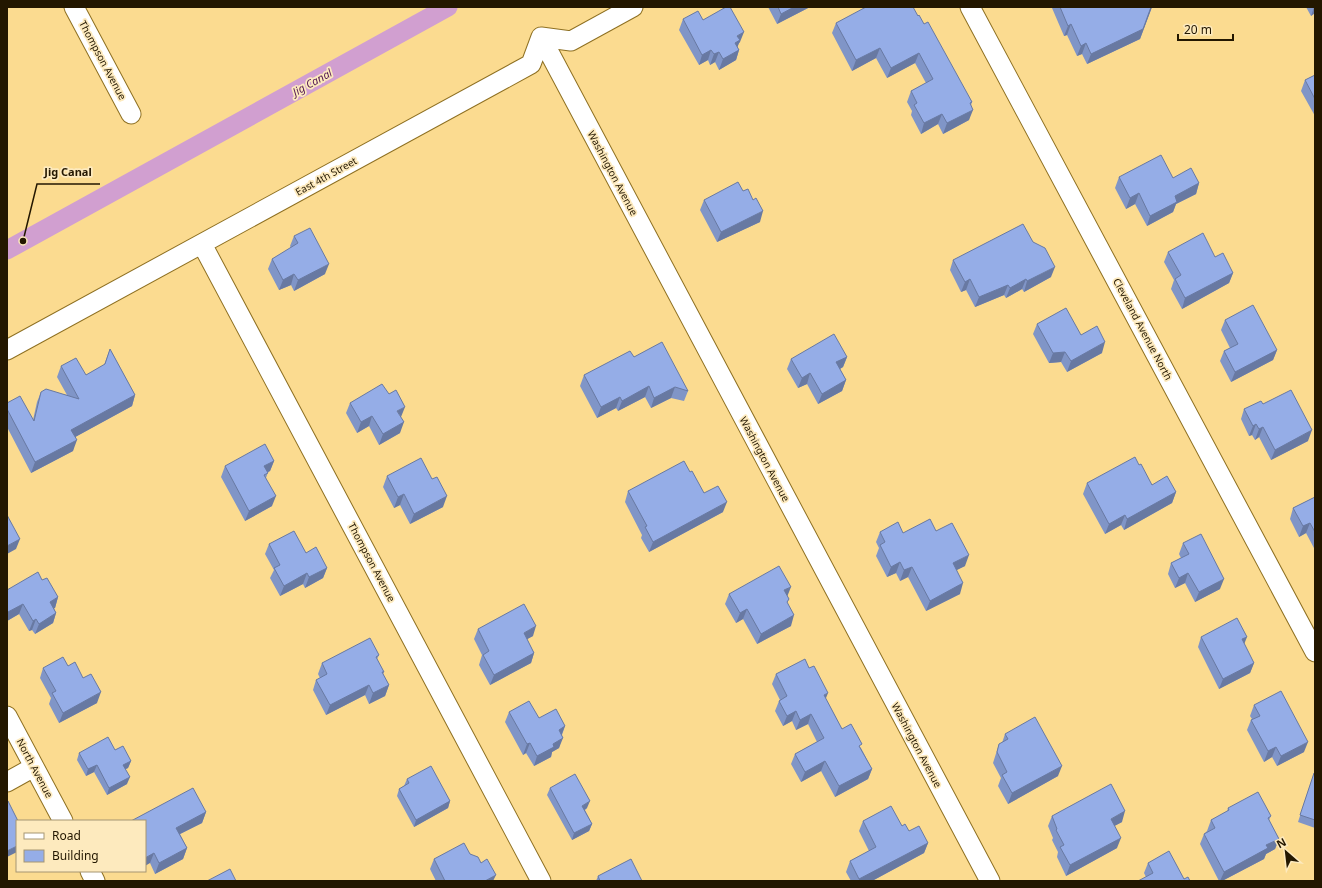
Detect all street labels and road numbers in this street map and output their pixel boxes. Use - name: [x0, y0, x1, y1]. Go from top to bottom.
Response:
- street label: Thompson Avenue: [76, 18, 130, 102]
- street label: Washington Avenue: [585, 128, 641, 218]
- street label: East 4th Street: [293, 153, 360, 199]
- street label: Cleveland Avenue North: [1110, 276, 1176, 382]
- street label: Washington Avenue: [737, 414, 793, 504]
- street label: Thompson Avenue: [345, 520, 399, 604]
- street label: Washington Avenue: [889, 700, 945, 790]
- street label: North Avenue: [13, 736, 57, 800]

